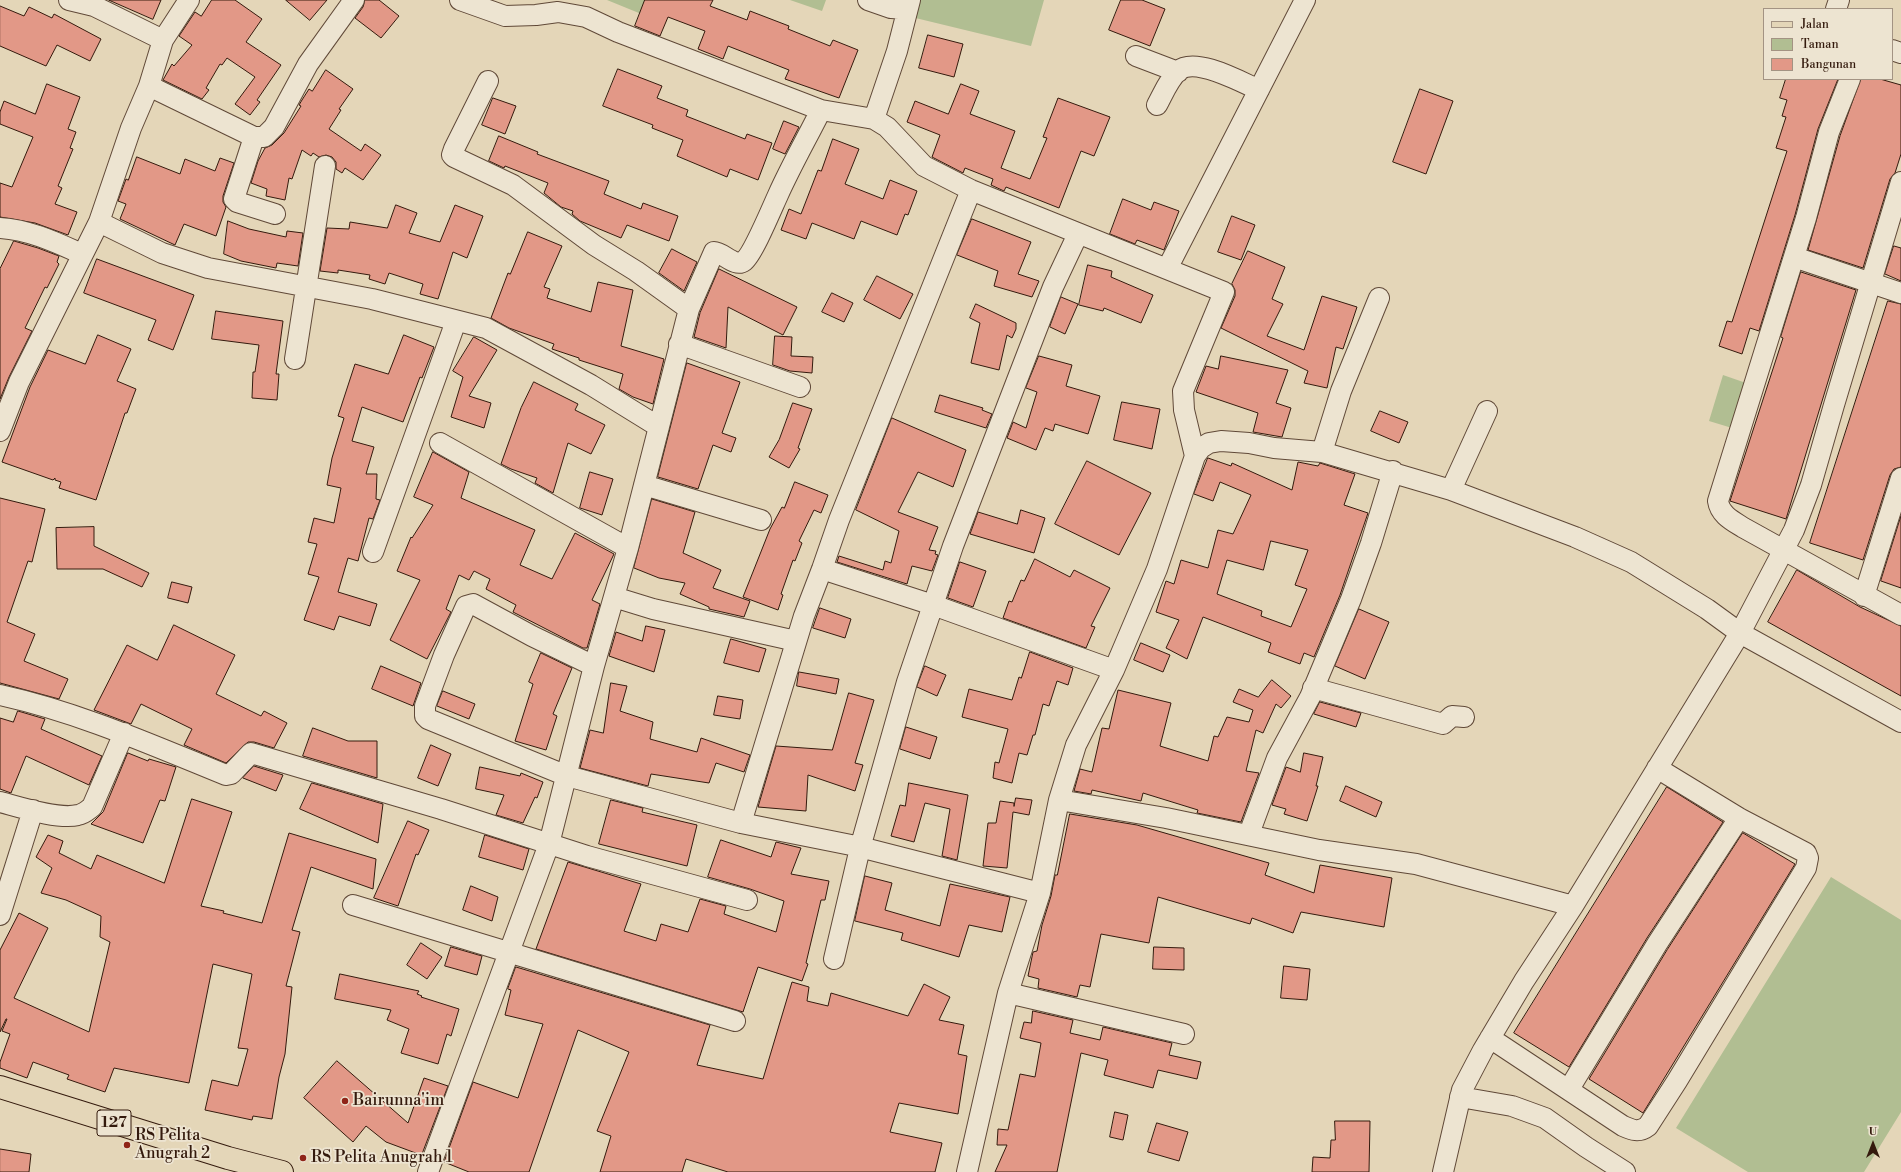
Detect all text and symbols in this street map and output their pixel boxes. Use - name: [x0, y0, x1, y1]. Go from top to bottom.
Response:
- legend: [1763, 8, 1893, 80]
- text: Jalan: [1801, 17, 1829, 32]
- text: Taman: [1801, 37, 1839, 52]
- text: Bangunan: [1801, 57, 1856, 72]
- place label: Bairunna'im: [353, 1091, 444, 1111]
- marker: Bairunna'im: [340, 1096, 350, 1106]
- road number: 127: [97, 1110, 131, 1136]
- north arrow: [1853, 1124, 1893, 1164]
- text: U: [1869, 1125, 1877, 1139]
- place label: RS Pelita Anugrah 2: [135, 1126, 210, 1164]
- marker: RS Pelita Anugrah 2: [122, 1140, 132, 1150]
- place label: RS Pelita Anugrah 1: [311, 1148, 453, 1168]
- marker: RS Pelita Anugrah 1: [298, 1153, 308, 1163]

